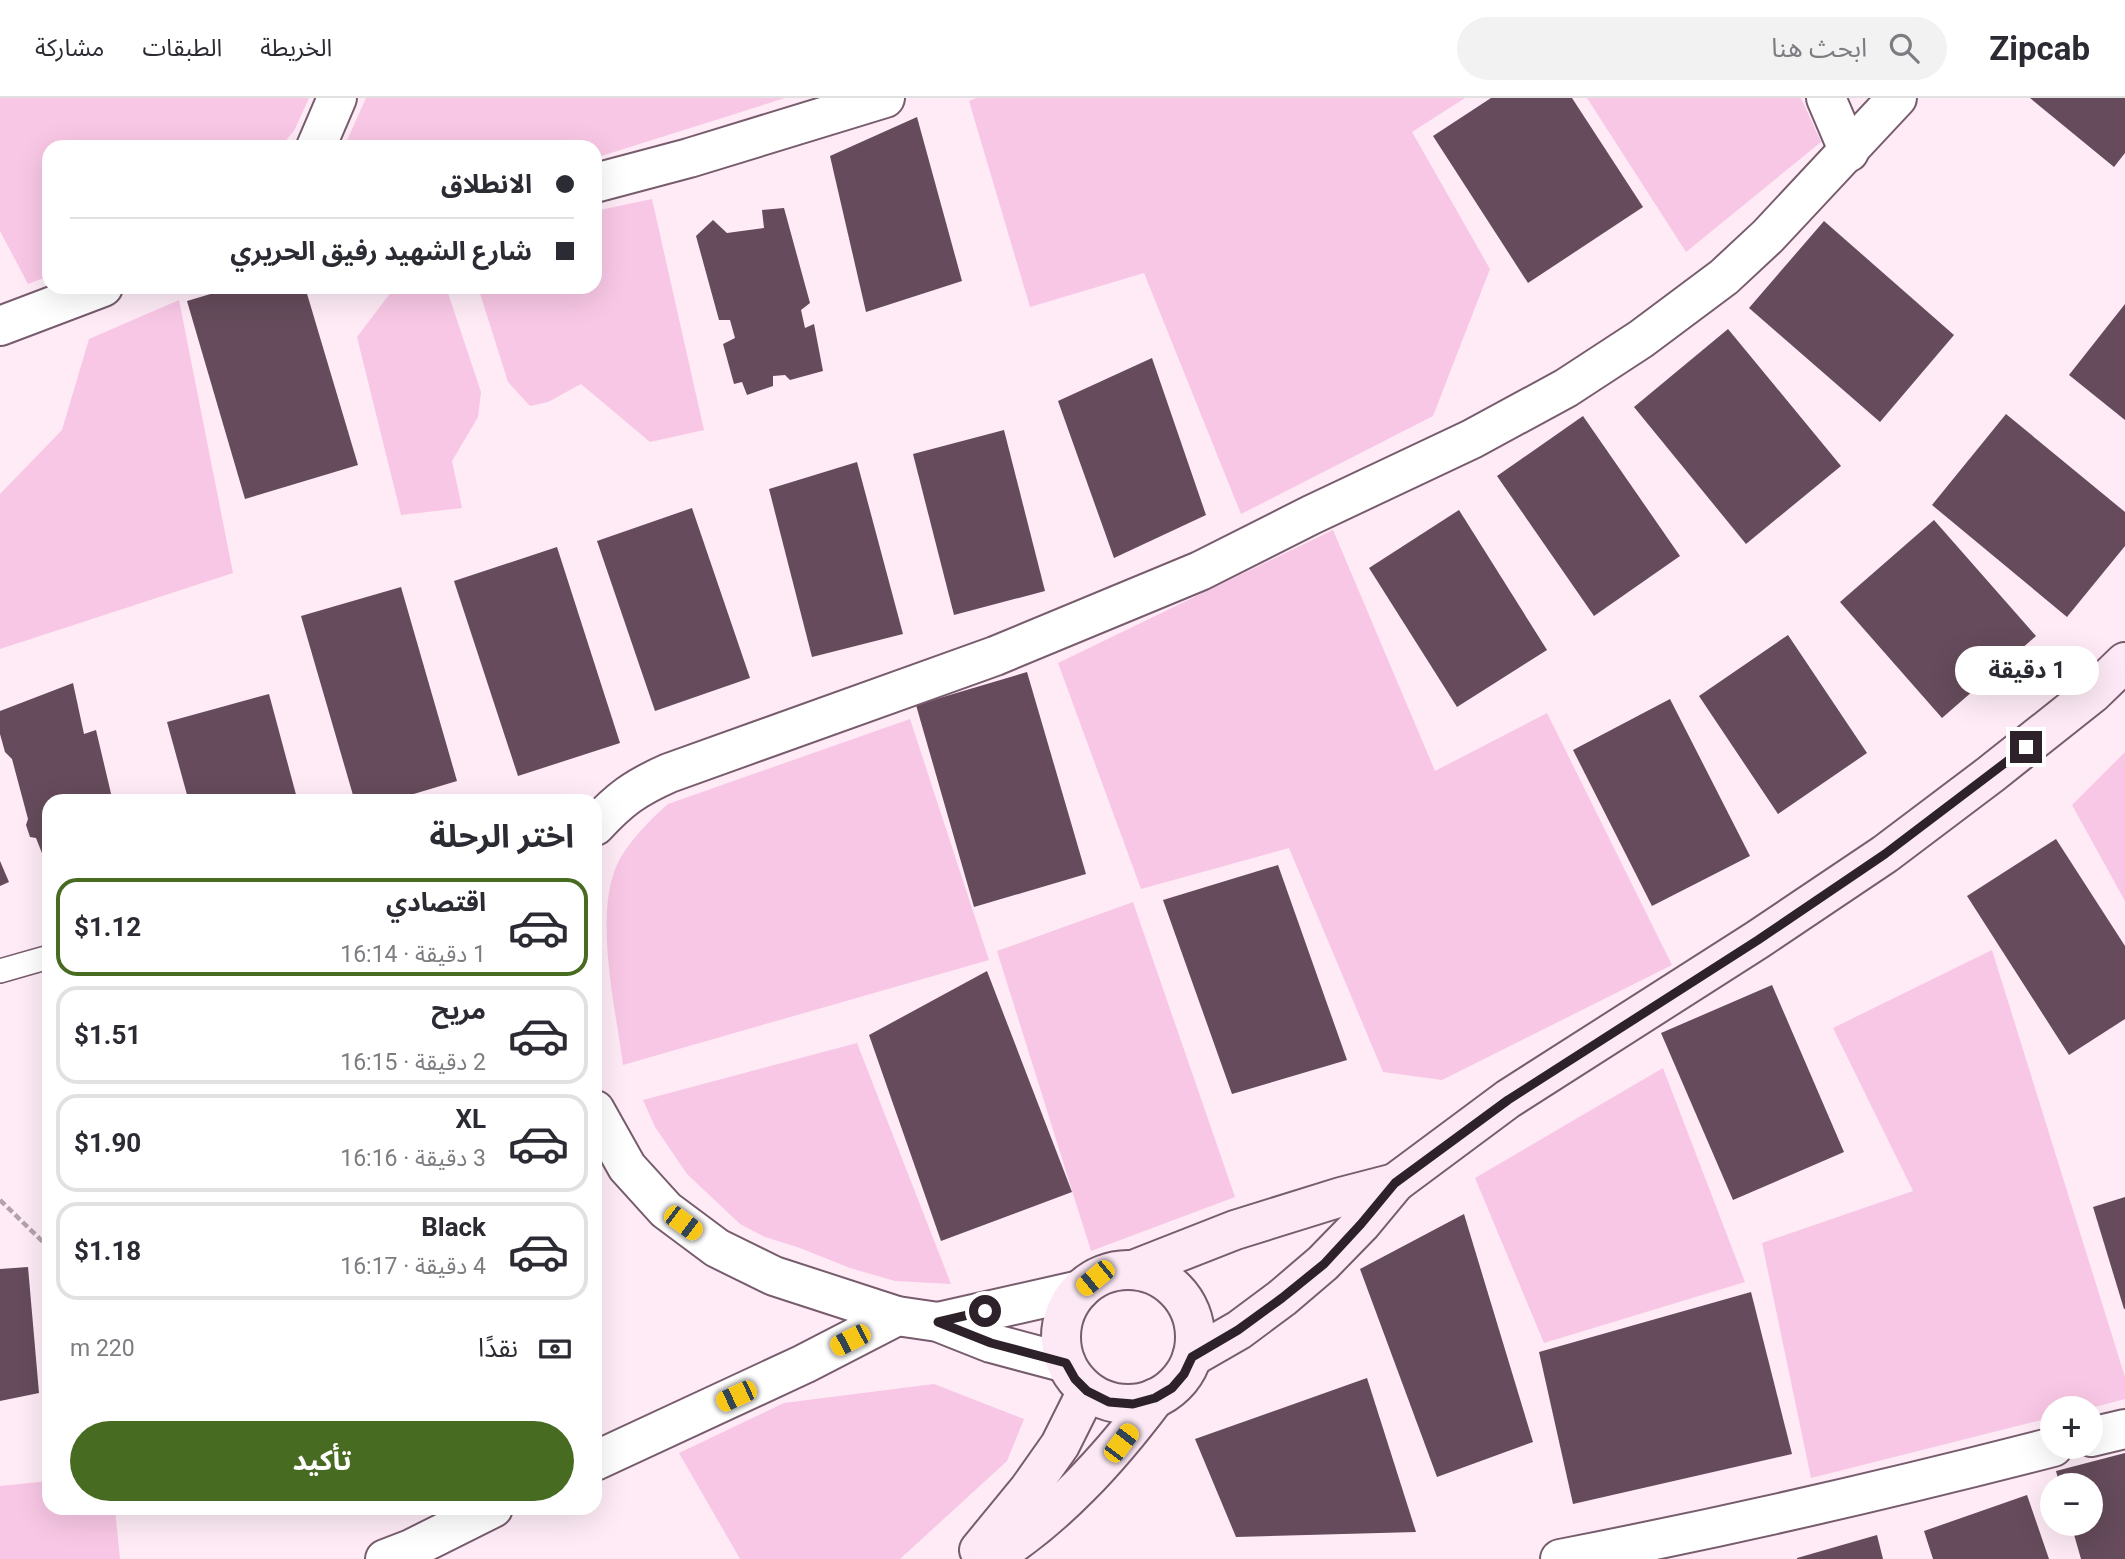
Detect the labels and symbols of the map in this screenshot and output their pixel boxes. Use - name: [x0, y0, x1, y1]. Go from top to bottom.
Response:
- callout: 1 دقيقة: [1954, 646, 2098, 694]
- route end: [2010, 731, 2042, 763]
- car: [660, 1202, 707, 1244]
- car: [1073, 1257, 1118, 1299]
- route start: [969, 1295, 1001, 1327]
- car: [827, 1321, 874, 1359]
- car: [713, 1378, 760, 1414]
- car: [1100, 1420, 1143, 1466]

